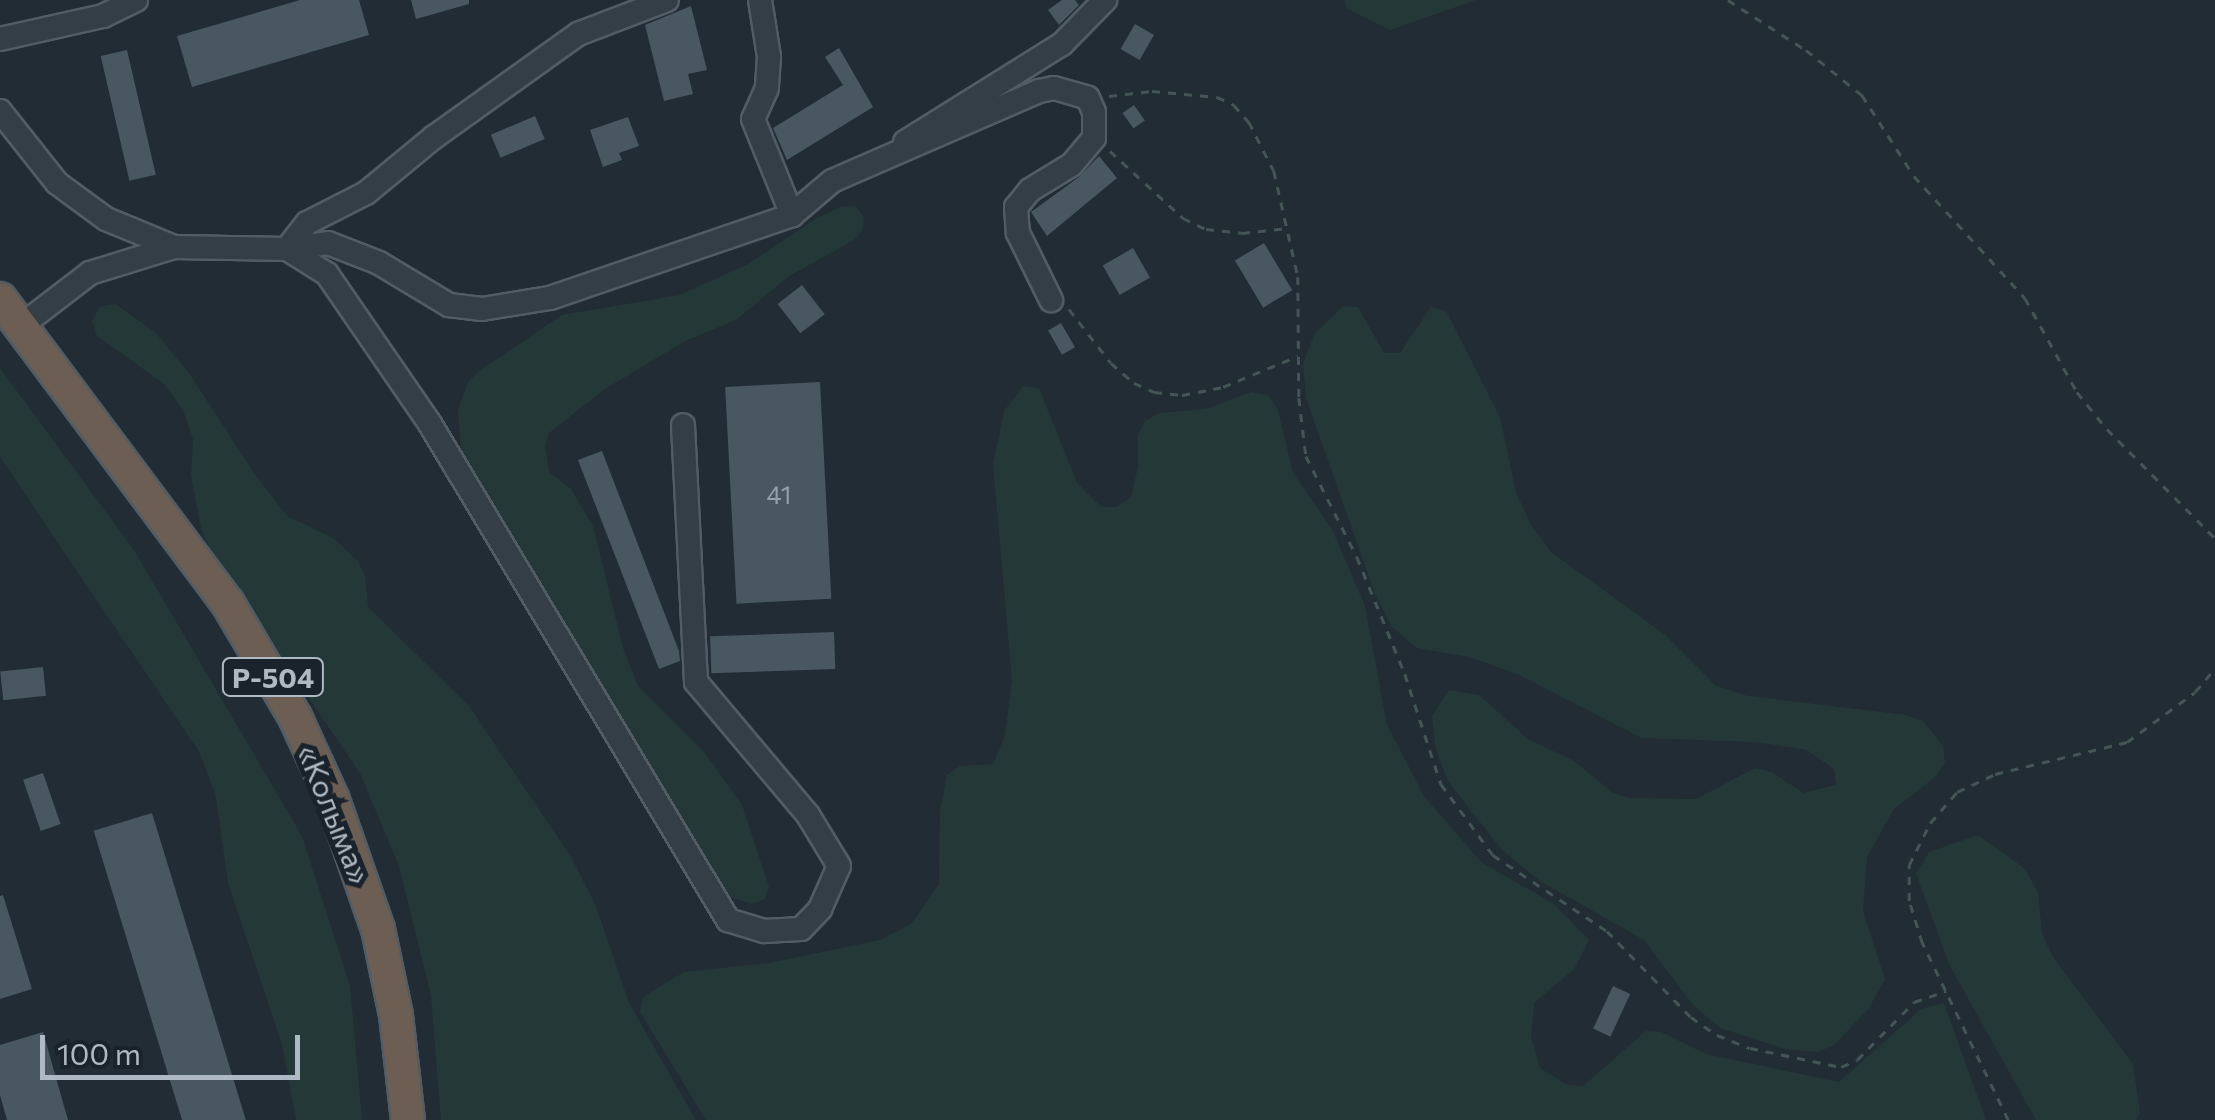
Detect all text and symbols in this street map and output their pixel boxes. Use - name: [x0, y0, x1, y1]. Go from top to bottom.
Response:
- house number: 41: [767, 479, 791, 509]
- road number: Р-504: [220, 654, 326, 700]
- street label: «Колыма»: [291, 739, 379, 889]
- scale bar: [45, 1015, 305, 1077]
- text: 100 m: [57, 1034, 141, 1071]

